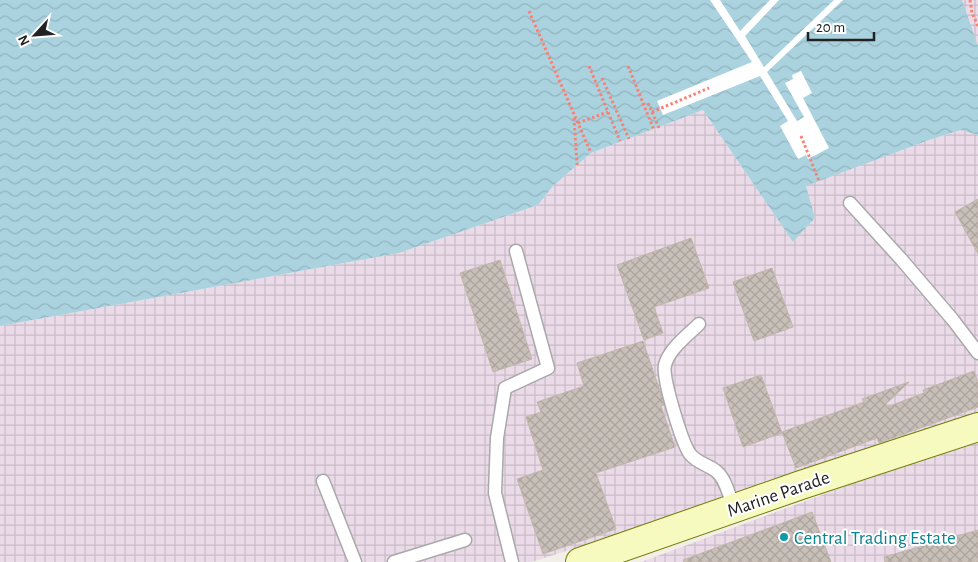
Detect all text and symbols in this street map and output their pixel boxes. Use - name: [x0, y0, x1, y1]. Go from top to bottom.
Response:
- north arrow: [10, 10, 60, 60]
- scale bar: [808, 10, 874, 42]
- text: 20 m: [816, 20, 845, 35]
- text: N: [16, 33, 33, 48]
- street label: Marine Parade: [725, 468, 832, 521]
- place label: Central Trading Estate: [794, 529, 956, 548]
- marker: Central Trading Estate: [778, 531, 790, 543]

